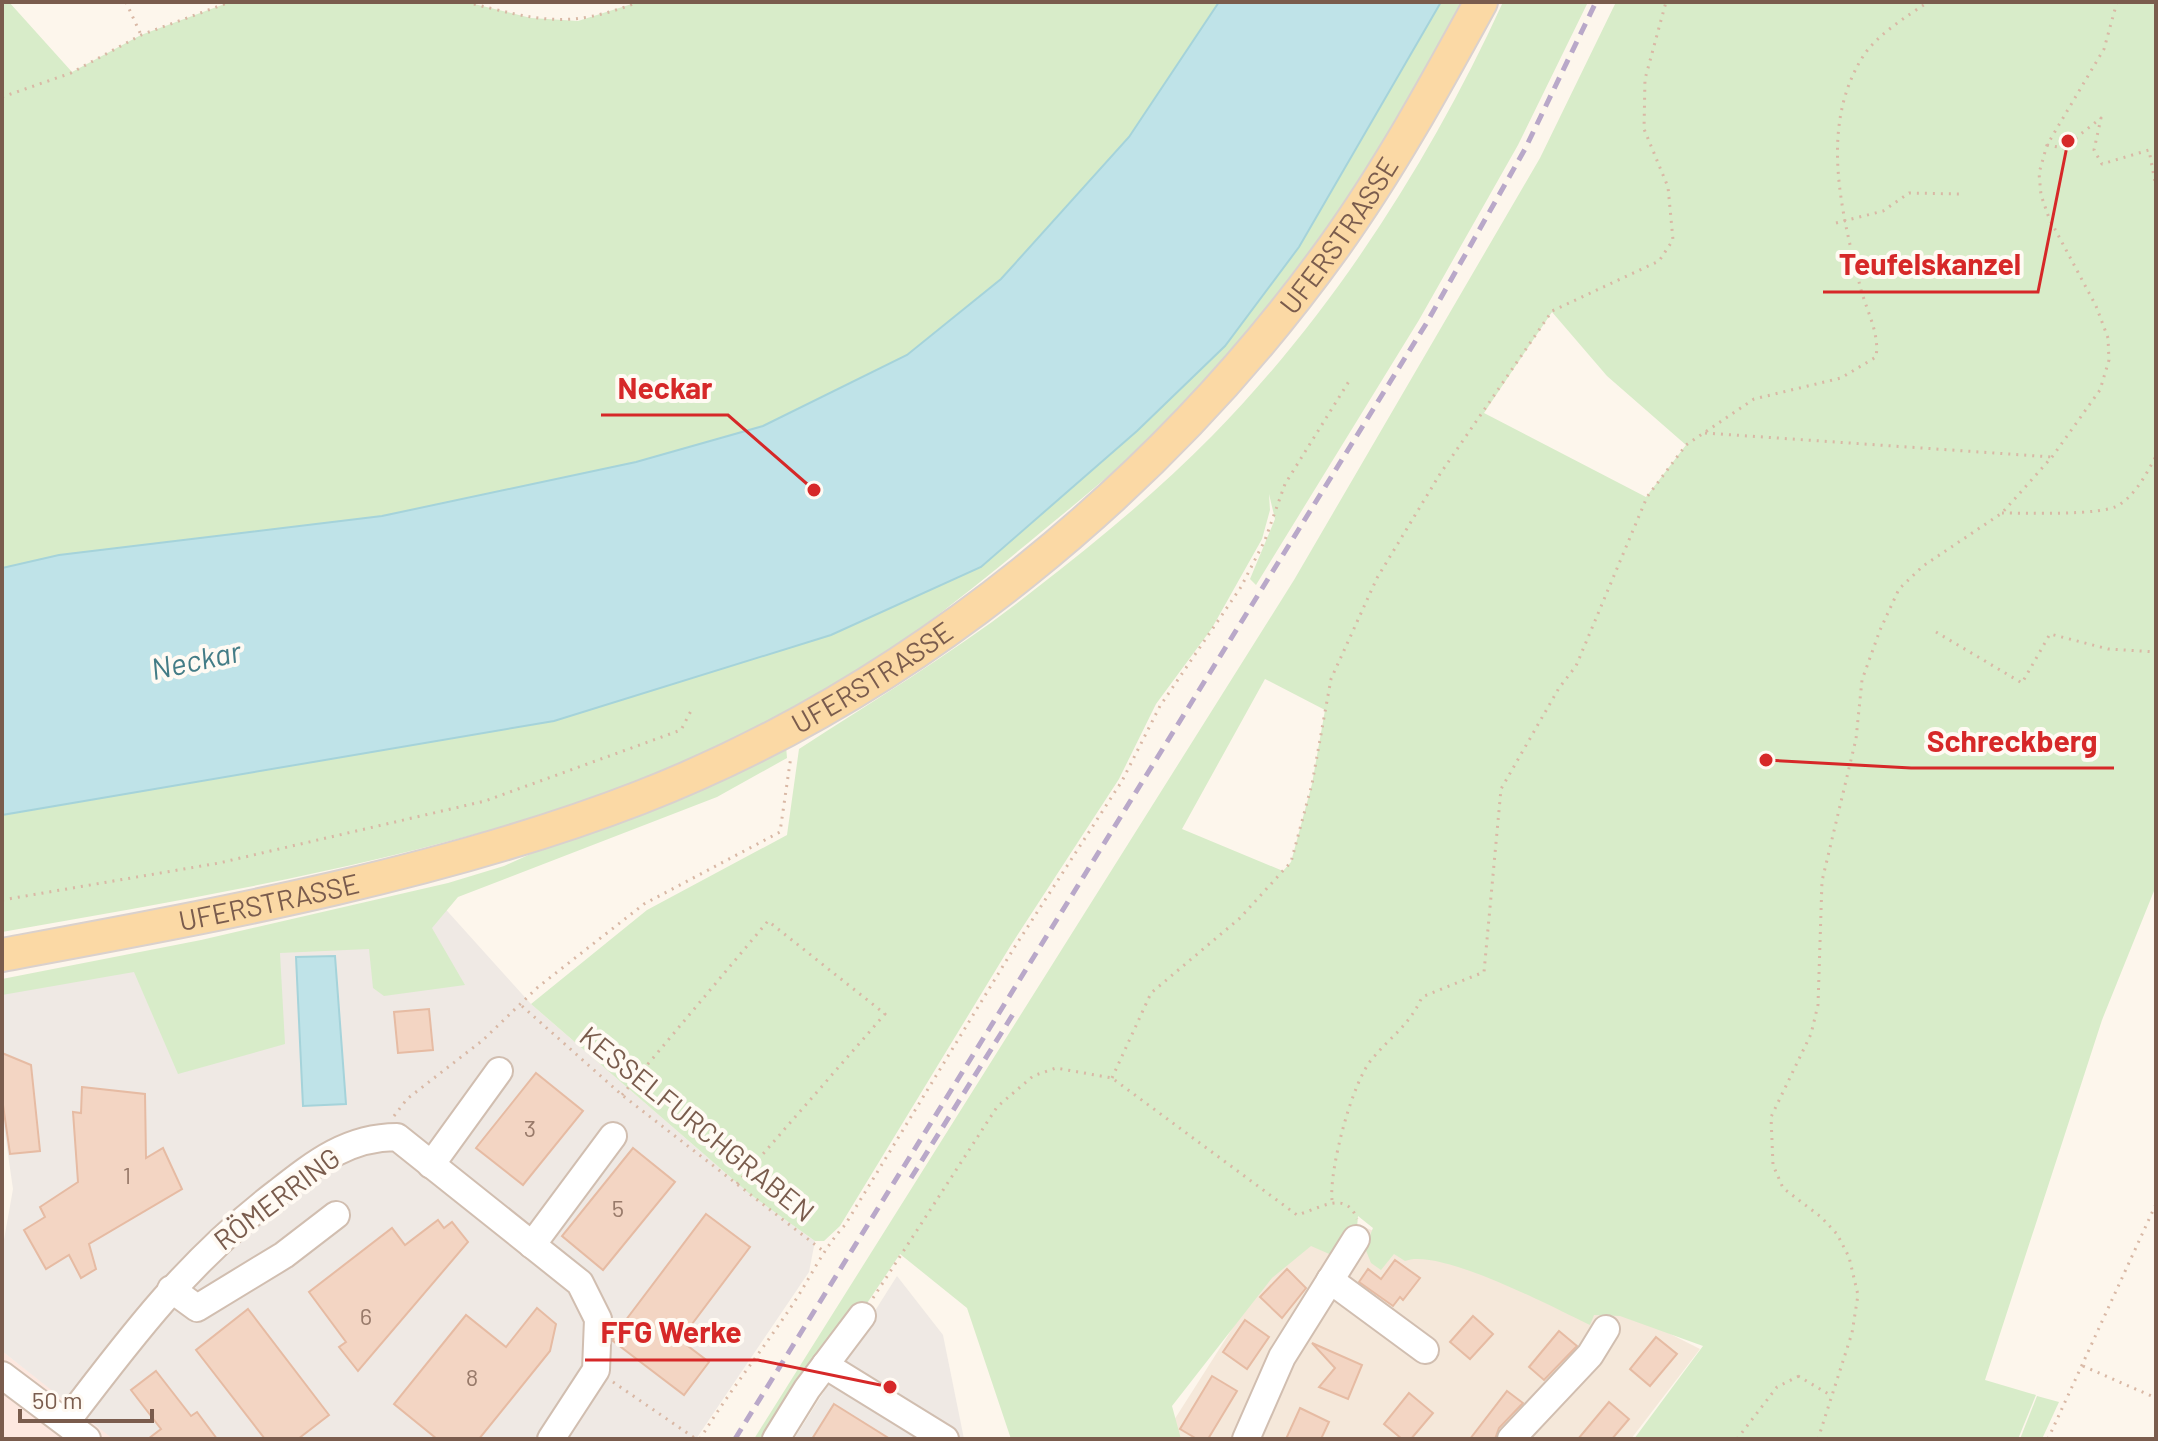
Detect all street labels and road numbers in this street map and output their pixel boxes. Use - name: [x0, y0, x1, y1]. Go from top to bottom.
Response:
- street label: UFERSTRASSE: [1272, 150, 1405, 320]
- street label: UFERSTRASSE: [785, 614, 959, 740]
- street label: UFERSTRASSE: [175, 865, 362, 937]
- street label: KESSELFURCHGRABEN: [574, 1018, 822, 1228]
- street label: RÖMERRING: [207, 1140, 346, 1257]

